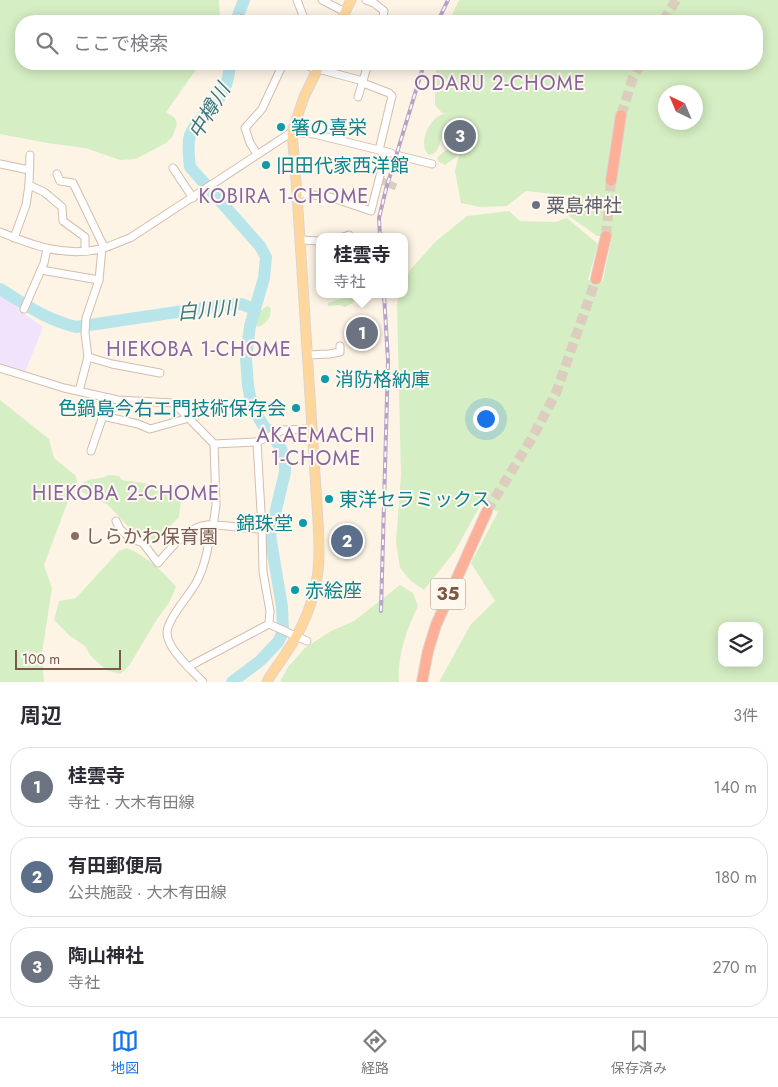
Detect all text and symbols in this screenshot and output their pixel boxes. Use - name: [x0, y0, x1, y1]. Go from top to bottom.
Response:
- search box: [15, 15, 763, 70]
- icon: search: [33, 29, 61, 57]
- text: ここで検索: [73, 30, 168, 57]
- district label: ODARU 2-CHOME: [414, 69, 586, 98]
- water label: 中樽川: [182, 76, 238, 144]
- north arrow: [658, 85, 703, 130]
- place label: 箸の喜栄: [291, 114, 367, 141]
- pin: 3: [444, 117, 476, 155]
- marker: 箸の喜栄: [275, 121, 287, 133]
- place label: 旧田代家西洋館: [276, 152, 409, 179]
- marker: 旧田代家西洋館: [260, 159, 272, 171]
- district label: KOBIRA 1-CHOME: [199, 182, 369, 211]
- place label: 粟島神社: [546, 192, 622, 219]
- marker: 粟島神社: [530, 199, 542, 211]
- popup: [316, 233, 408, 298]
- text: 桂雲寺: [333, 241, 391, 268]
- text: 寺社: [333, 270, 366, 293]
- water label: 白川川: [176, 293, 240, 328]
- pin: 1: [346, 314, 378, 352]
- district label: HIEKOBA 1-CHOME: [106, 335, 292, 364]
- place label: 消防格納庫: [335, 366, 430, 393]
- marker: 消防格納庫: [319, 373, 331, 385]
- place label: 色鍋島今右エ門技術保存会: [58, 395, 286, 422]
- marker: 色鍋島今右エ門技術保存会: [290, 402, 302, 414]
- your location: [473, 406, 499, 432]
- district label: AKAEMACHI 1-CHOME: [256, 421, 376, 473]
- district label: HIEKOBA 2-CHOME: [32, 479, 220, 508]
- place label: 東洋セラミックス: [339, 486, 490, 513]
- marker: 東洋セラミックス: [323, 493, 335, 505]
- place label: 錦珠堂: [236, 510, 293, 537]
- marker: 錦珠堂: [297, 517, 309, 529]
- pin: 2: [331, 522, 363, 560]
- place label: しらかわ保育園: [85, 523, 218, 550]
- marker: しらかわ保育園: [69, 530, 81, 542]
- place label: 赤絵座: [305, 577, 362, 604]
- road number: 35: [430, 578, 466, 610]
- marker: 赤絵座: [289, 584, 301, 596]
- map controls: [718, 622, 763, 667]
- button: layers: [718, 622, 763, 667]
- scale bar: [15, 647, 121, 670]
- text: 100 m: [22, 649, 60, 669]
- text: 周辺: [20, 701, 62, 731]
- text: 3件: [733, 704, 758, 727]
- text: 桂雲寺: [68, 762, 125, 789]
- text: 1: [33, 776, 41, 799]
- text: 140 m: [714, 776, 757, 799]
- text: 寺社 · 大木有田線: [68, 791, 194, 814]
- text: 有田郵便局: [68, 852, 163, 879]
- text: 2: [32, 866, 42, 889]
- text: 180 m: [714, 866, 757, 889]
- text: 公共施設 · 大木有田線: [68, 881, 226, 904]
- text: 陶山神社: [68, 942, 144, 969]
- text: 3: [32, 956, 42, 979]
- text: 270 m: [713, 956, 757, 979]
- text: 寺社: [68, 971, 100, 994]
- tab: 地図: [111, 1027, 139, 1078]
- tab: 経路: [361, 1027, 389, 1078]
- tab: 保存済み: [611, 1027, 667, 1078]

